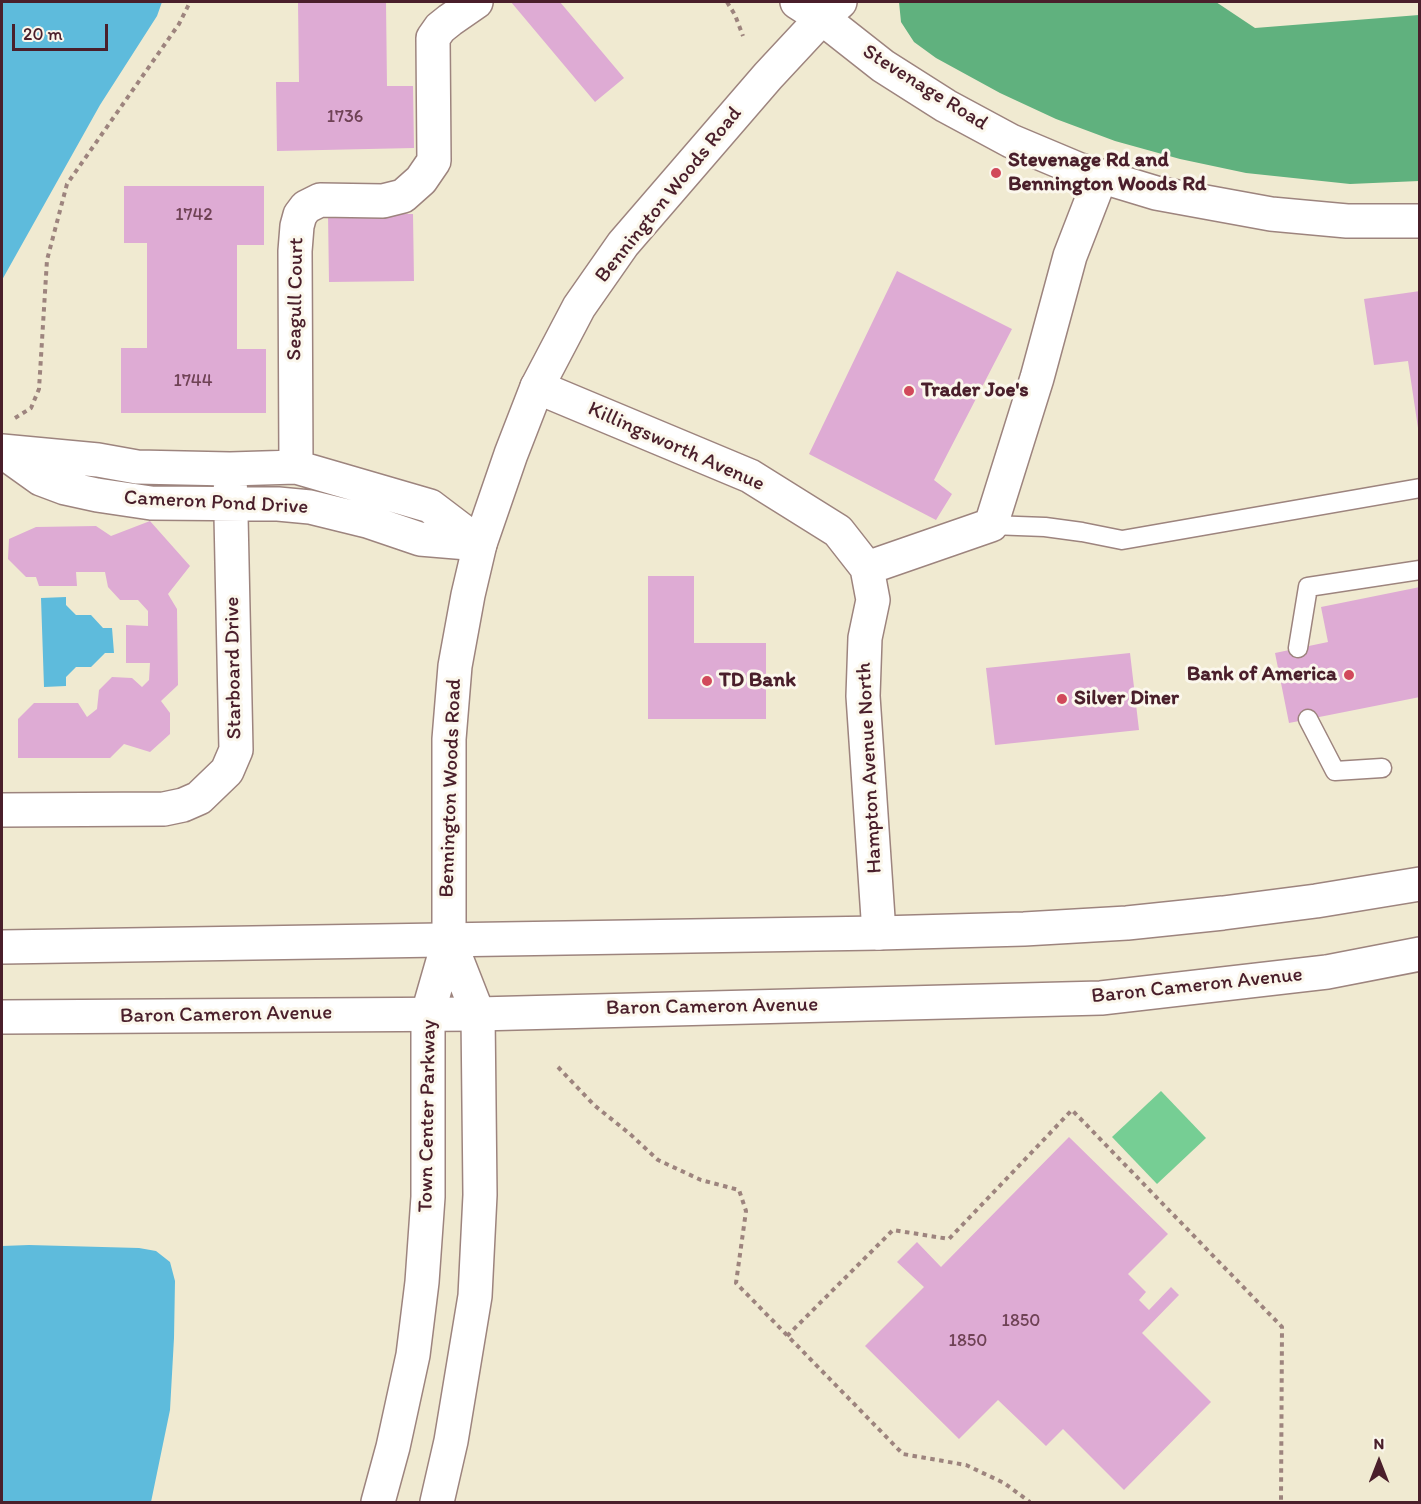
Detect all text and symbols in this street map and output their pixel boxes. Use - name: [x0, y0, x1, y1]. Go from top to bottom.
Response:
- scale bar: [15, 12, 111, 50]
- text: 20 m: [23, 23, 63, 45]
- street label: Stevenage Road: [858, 39, 992, 137]
- street label: Bennington Woods Road: [590, 102, 748, 288]
- house number: 1736: [327, 106, 363, 128]
- place label: Stevenage Rd and Bennington Woods Rd: [1008, 148, 1206, 198]
- marker: Stevenage Rd and Bennington Woods Rd: [989, 166, 1003, 180]
- house number: 1742: [175, 204, 213, 226]
- street label: Seagull Court: [282, 237, 310, 361]
- house number: 1744: [174, 370, 212, 392]
- place label: Trader Joe's: [921, 378, 1029, 404]
- marker: Trader Joe's: [902, 384, 916, 398]
- street label: Killingsworth Avenue: [584, 397, 768, 497]
- street label: Cameron Pond Drive: [123, 486, 309, 520]
- street label: Starboard Drive: [220, 596, 248, 740]
- street label: Hampton Avenue North: [852, 662, 888, 874]
- place label: Bank of America: [1187, 662, 1337, 688]
- place label: TD Bank: [719, 668, 796, 694]
- marker: Bank of America: [1342, 668, 1356, 682]
- marker: TD Bank: [700, 674, 714, 688]
- street label: Bennington Woods Road: [435, 678, 467, 898]
- place label: Silver Diner: [1074, 686, 1179, 712]
- marker: Silver Diner: [1055, 692, 1069, 706]
- street label: Baron Cameron Avenue: [1090, 962, 1304, 1010]
- street label: Baron Cameron Avenue: [606, 993, 818, 1021]
- street label: Baron Cameron Avenue: [120, 1001, 332, 1029]
- street label: Town Center Parkway: [414, 1019, 442, 1213]
- house number: 1850: [1002, 1310, 1040, 1332]
- house number: 1850: [949, 1330, 987, 1352]
- north arrow: [1349, 1432, 1409, 1492]
- text: N: [1374, 1434, 1384, 1453]

